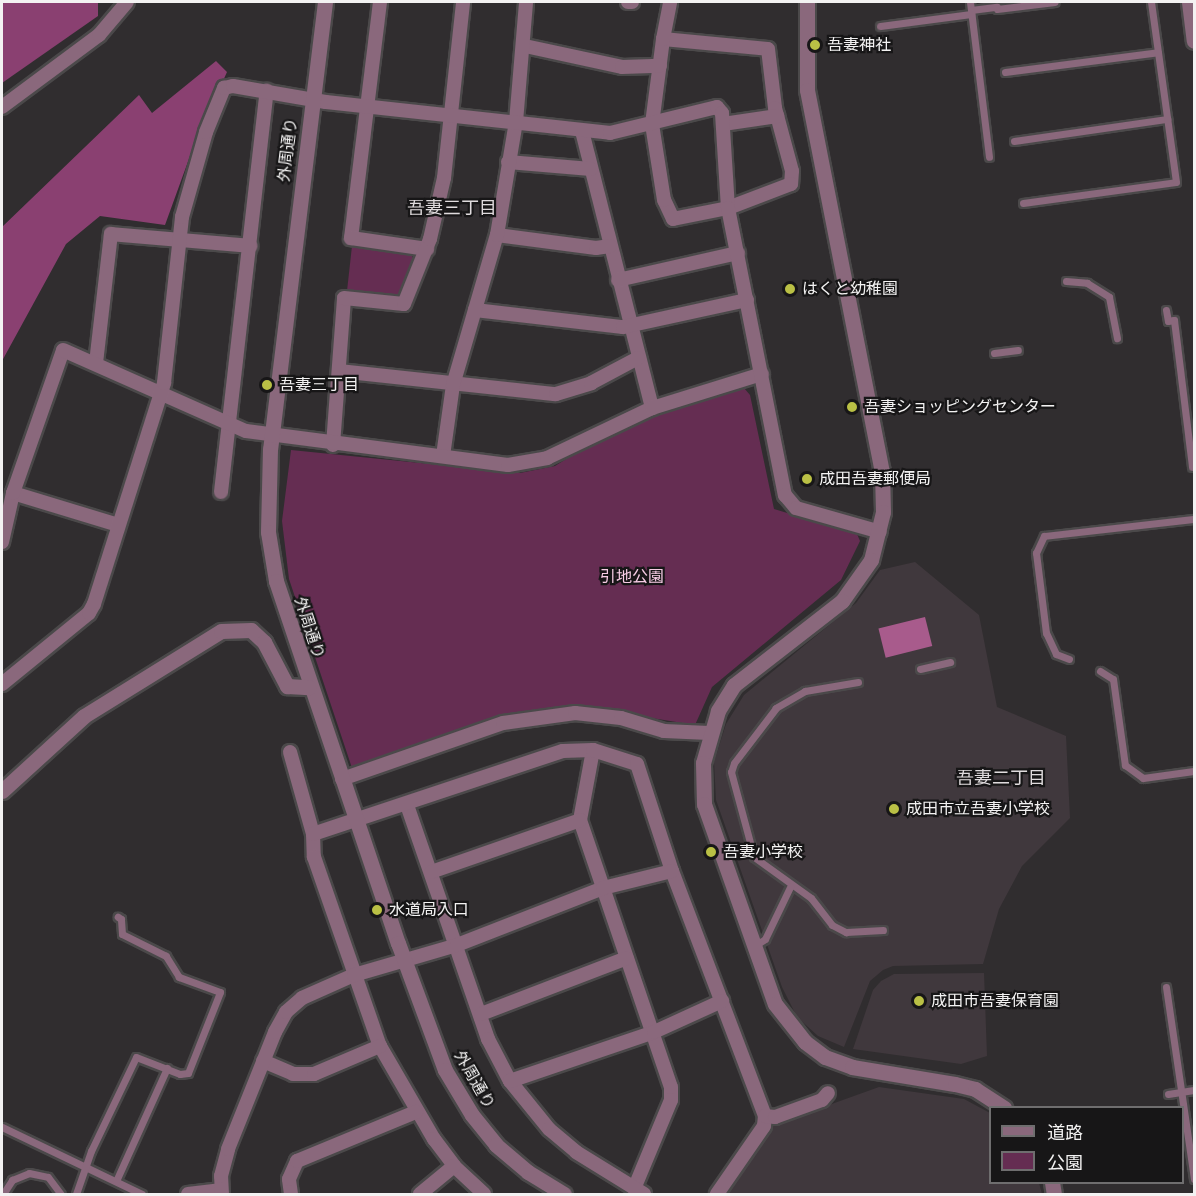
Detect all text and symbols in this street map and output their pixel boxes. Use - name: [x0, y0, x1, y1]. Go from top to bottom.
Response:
- place label: 吾妻神社: [827, 35, 891, 55]
- marker: 吾妻神社: [808, 38, 822, 52]
- street label: 外周通り: [275, 117, 301, 183]
- district label: 吾妻三丁目: [407, 197, 497, 219]
- place label: はくと幼稚園: [802, 279, 898, 299]
- marker: はくと幼稚園: [783, 282, 797, 296]
- place label: 吾妻三丁目: [279, 375, 359, 395]
- marker: 吾妻三丁目: [260, 378, 274, 392]
- place label: 吾妻ショッピングセンター: [864, 397, 1056, 417]
- marker: 吾妻ショッピングセンター: [845, 400, 859, 414]
- place label: 成田吾妻郵便局: [819, 469, 931, 489]
- marker: 成田吾妻郵便局: [800, 472, 814, 486]
- park label: 引地公園: [600, 567, 664, 587]
- street label: 外周通り: [290, 595, 328, 661]
- district label: 吾妻二丁目: [956, 767, 1046, 789]
- place label: 成田市立吾妻小学校: [906, 799, 1050, 819]
- marker: 成田市立吾妻小学校: [887, 802, 901, 816]
- place label: 吾妻小学校: [723, 842, 803, 862]
- marker: 吾妻小学校: [704, 845, 718, 859]
- place label: 水道局入口: [389, 900, 469, 920]
- marker: 水道局入口: [370, 903, 384, 917]
- place label: 成田市吾妻保育園: [931, 991, 1059, 1011]
- marker: 成田市吾妻保育園: [912, 994, 926, 1008]
- street label: 外周通り: [450, 1047, 498, 1113]
- legend: [989, 1106, 1184, 1184]
- text: 道路: [1047, 1121, 1083, 1145]
- text: 公園: [1047, 1151, 1083, 1175]

